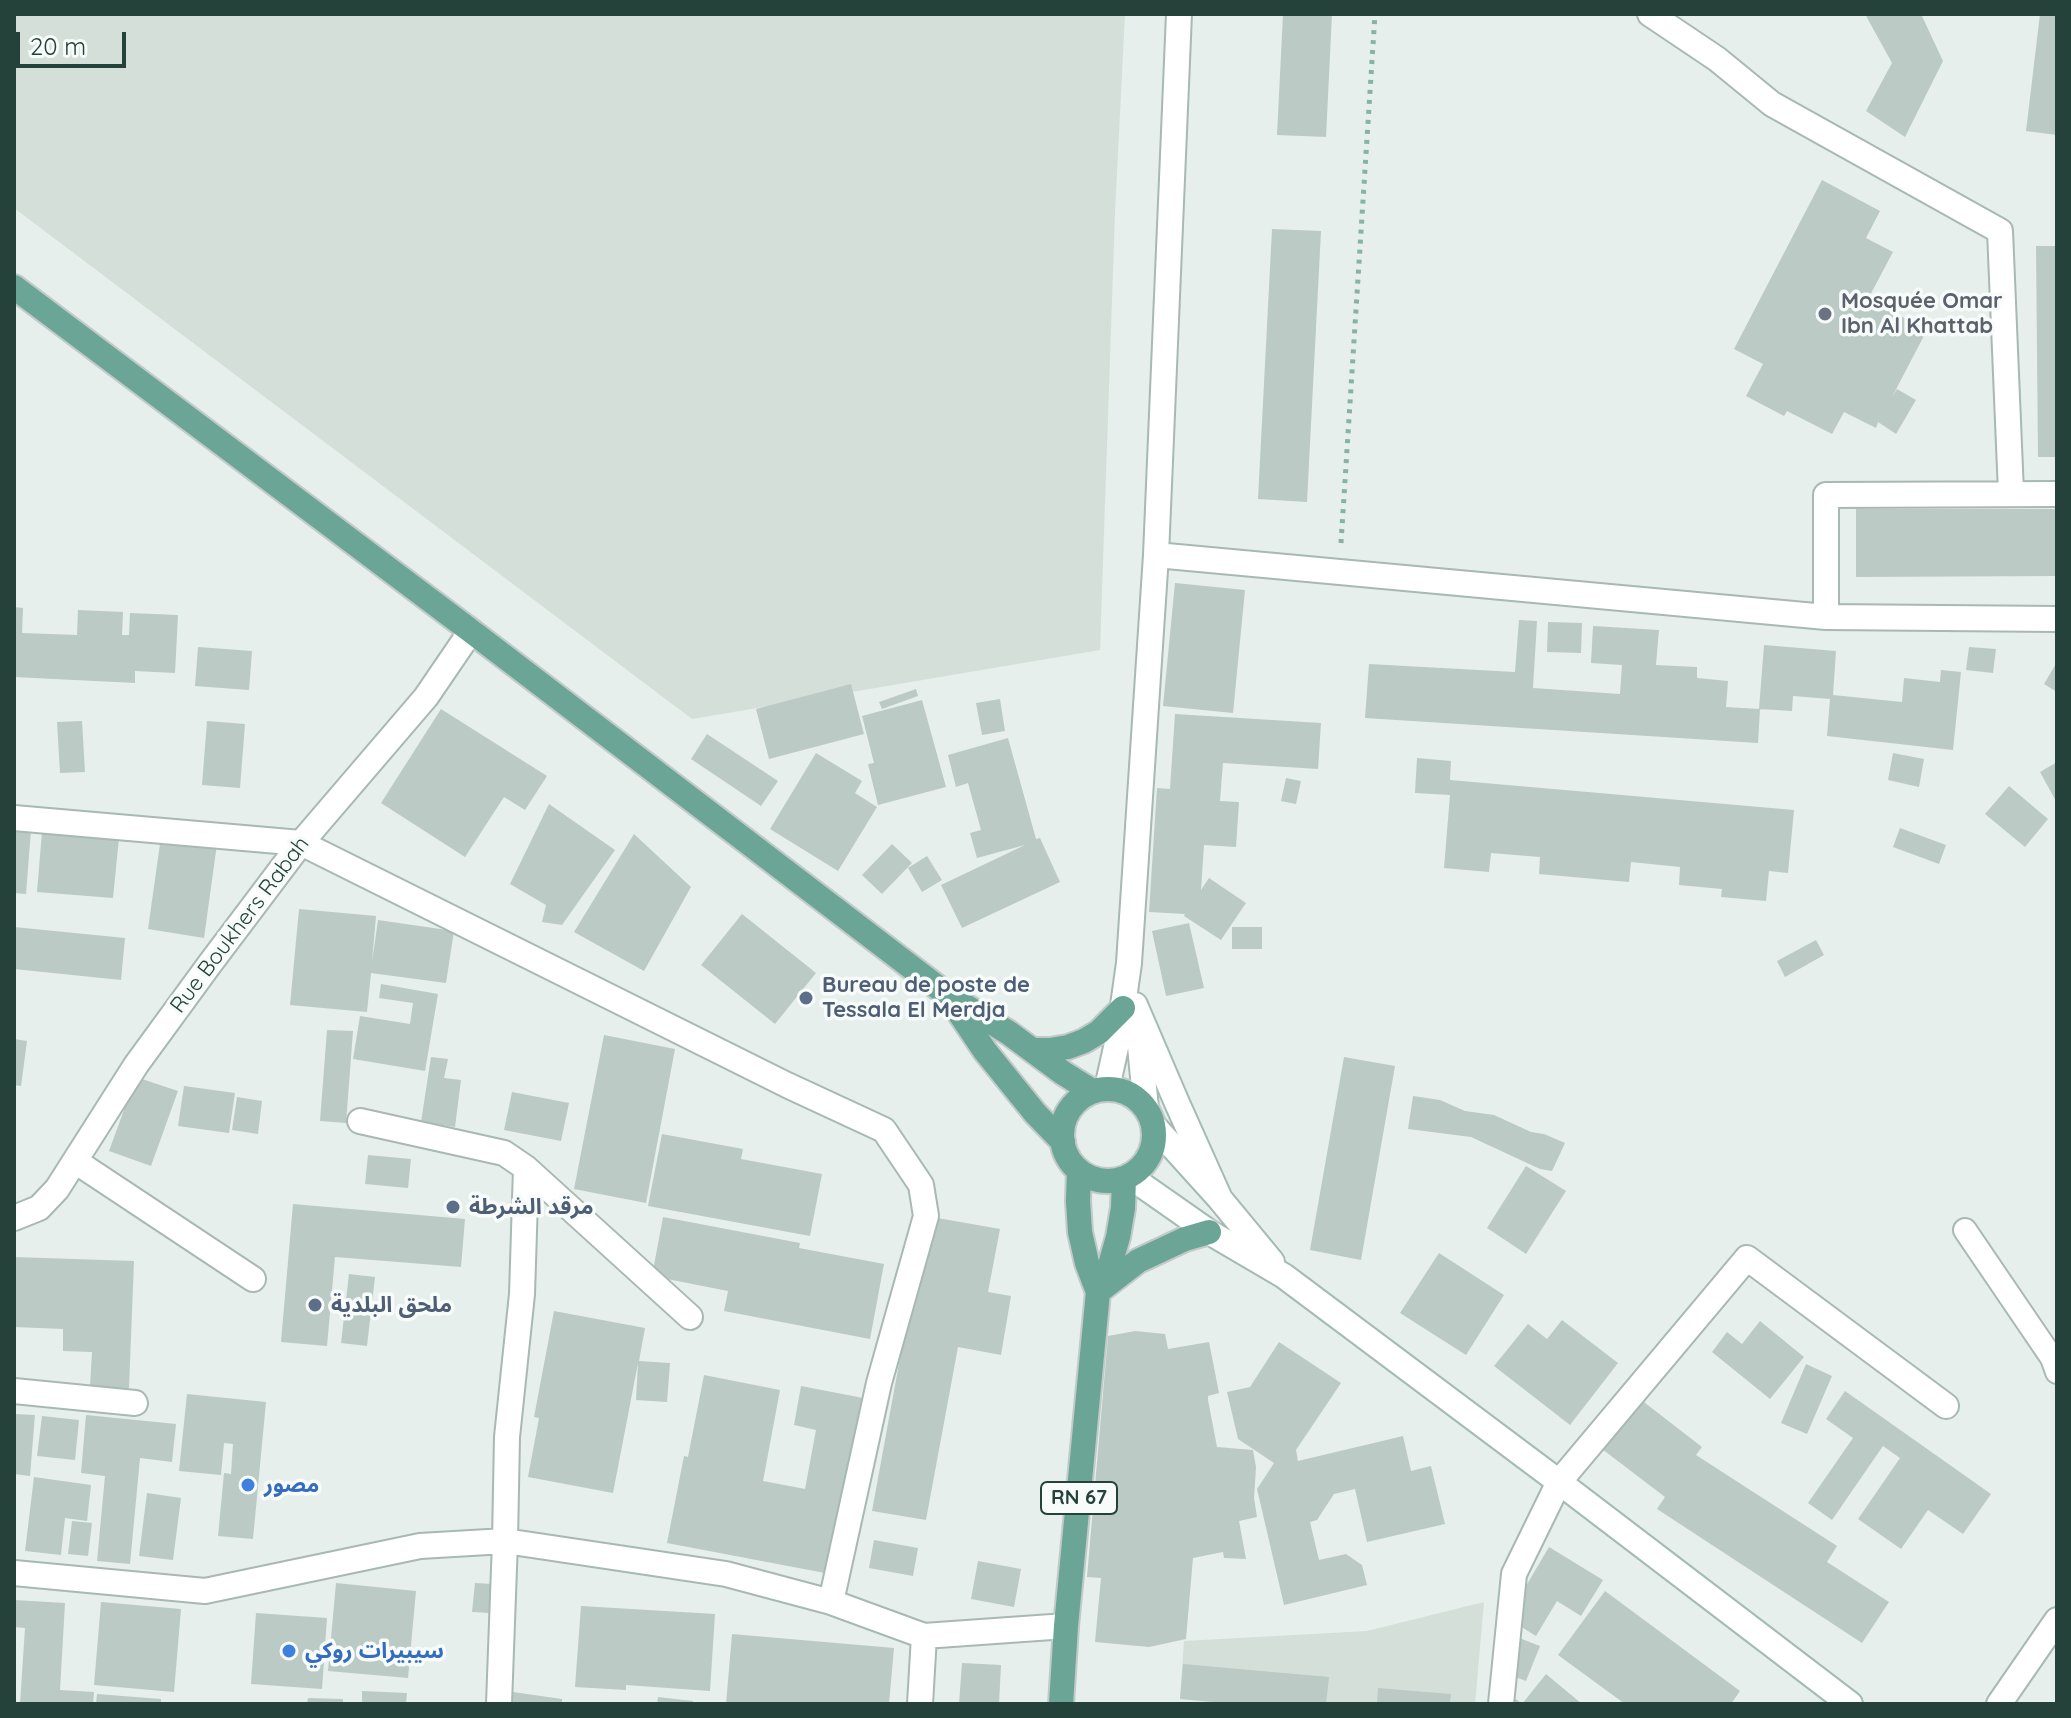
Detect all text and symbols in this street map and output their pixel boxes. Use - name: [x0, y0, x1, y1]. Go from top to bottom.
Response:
- scale bar: [20, 16, 130, 66]
- text: 20 m: [30, 31, 86, 61]
- place label: Mosquée Omar Ibn Al Khattab: [1841, 288, 2003, 340]
- marker: Mosquée Omar Ibn Al Khattab: [1816, 305, 1834, 323]
- street label: Rue Boukhers Rabah: [165, 831, 315, 1019]
- place label: Bureau de poste de Tessala El Merdja: [822, 972, 1030, 1024]
- marker: Bureau de poste de Tessala El Merdja: [797, 989, 815, 1007]
- place label: مرقد الشرطة: [469, 1194, 594, 1220]
- marker: مرقد الشرطة: [444, 1198, 462, 1216]
- place label: ملحق البلدية: [331, 1292, 452, 1318]
- marker: ملحق البلدية: [306, 1296, 324, 1314]
- place label: مصور: [264, 1472, 319, 1498]
- marker: مصور: [239, 1476, 257, 1494]
- road number: RN 67: [1041, 1482, 1117, 1514]
- place label: سيبيرات روكي: [305, 1638, 444, 1664]
- marker: سيبيرات روكي: [280, 1642, 298, 1660]

